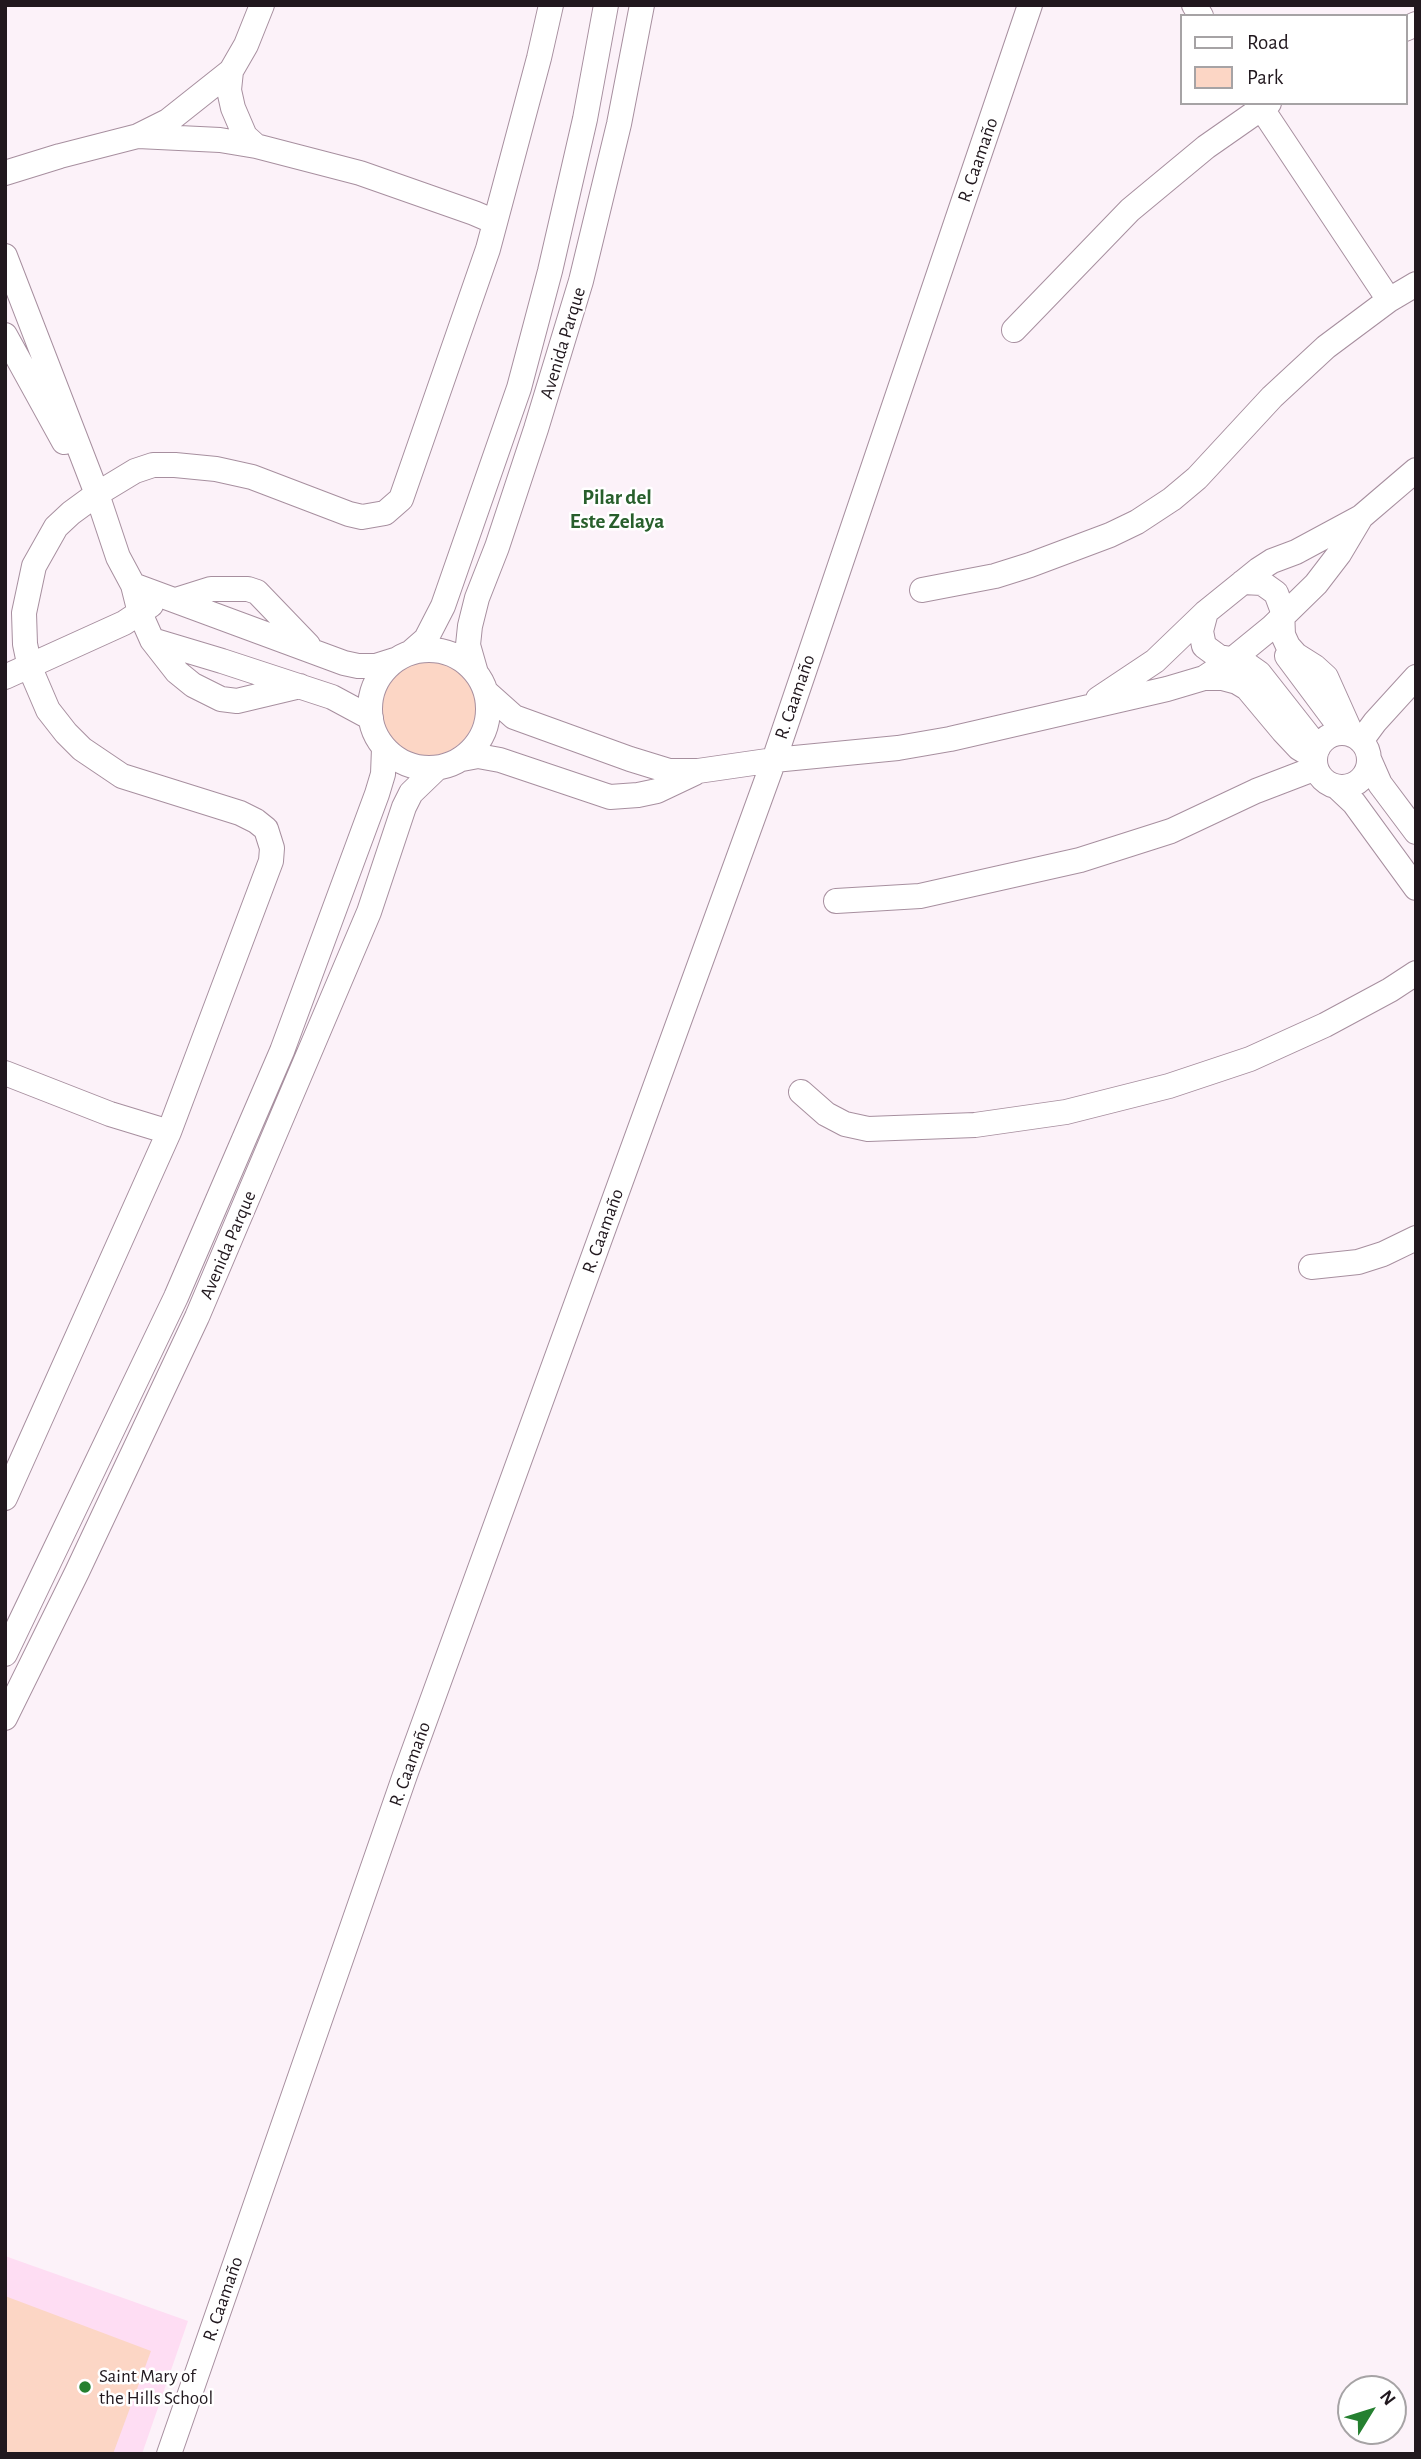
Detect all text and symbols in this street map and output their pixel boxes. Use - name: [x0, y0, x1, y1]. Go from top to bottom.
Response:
- legend: [1180, 14, 1407, 105]
- text: Road: [1247, 32, 1289, 53]
- text: Park: [1247, 67, 1283, 88]
- street label: R. Caamaño: [953, 115, 1003, 205]
- street label: Avenida Parque: [535, 284, 591, 402]
- district label: Pilar del Este Zelaya: [570, 485, 664, 535]
- street label: R. Caamaño: [770, 652, 820, 742]
- street label: R. Caamaño: [577, 1186, 629, 1276]
- street label: Avenida Parque: [195, 1187, 261, 1303]
- street label: R. Caamaño: [384, 1719, 436, 1809]
- street label: R. Caamaño: [198, 2254, 248, 2344]
- place label: Saint Mary of the Hills School: [99, 2365, 213, 2409]
- north arrow: [1337, 2375, 1407, 2445]
- marker: Saint Mary of the Hills School: [77, 2379, 93, 2395]
- text: N: [1376, 2387, 1399, 2409]

